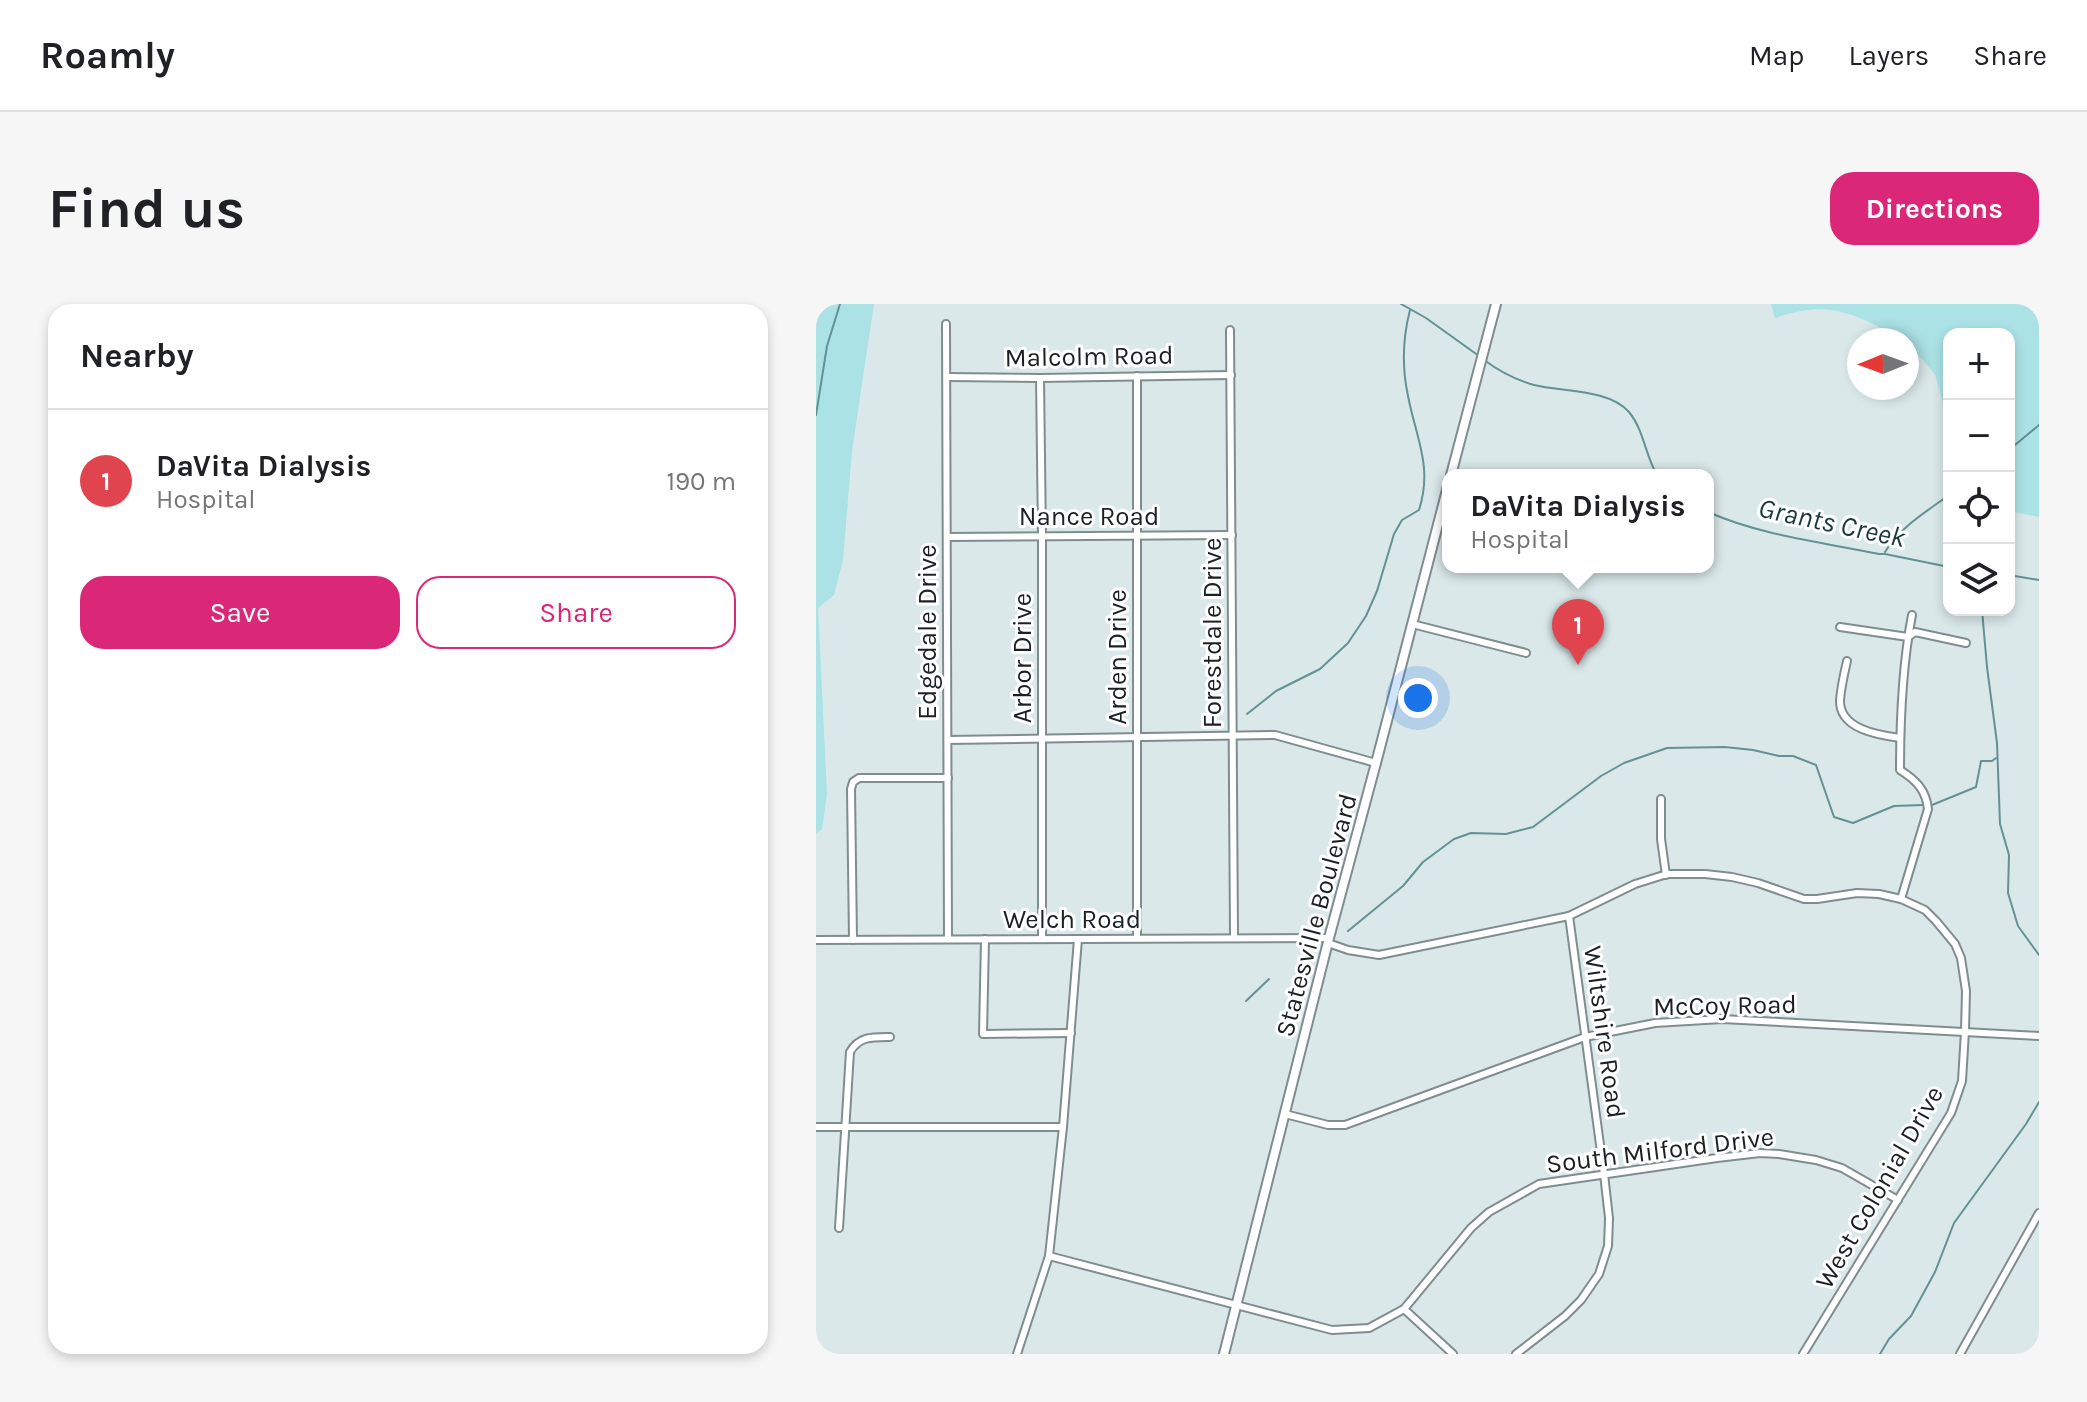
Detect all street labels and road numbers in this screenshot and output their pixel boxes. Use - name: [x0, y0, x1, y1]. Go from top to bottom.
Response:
- street label: Malcolm Road: [1004, 340, 1174, 373]
- street label: Nance Road: [1019, 501, 1159, 532]
- street label: Forestdale Drive: [1197, 538, 1228, 728]
- street label: Edgedale Drive: [912, 544, 943, 720]
- street label: Arden Drive: [1102, 589, 1133, 725]
- street label: Arbor Drive: [1007, 593, 1038, 723]
- street label: Statesville Boulevard: [1269, 790, 1364, 1040]
- street label: Welch Road: [1003, 904, 1141, 935]
- street label: Wiltshire Road: [1577, 944, 1632, 1120]
- street label: McCoy Road: [1653, 989, 1797, 1022]
- street label: West Colonial Drive: [1809, 1080, 1950, 1294]
- street label: South Milford Drive: [1544, 1121, 1776, 1180]

